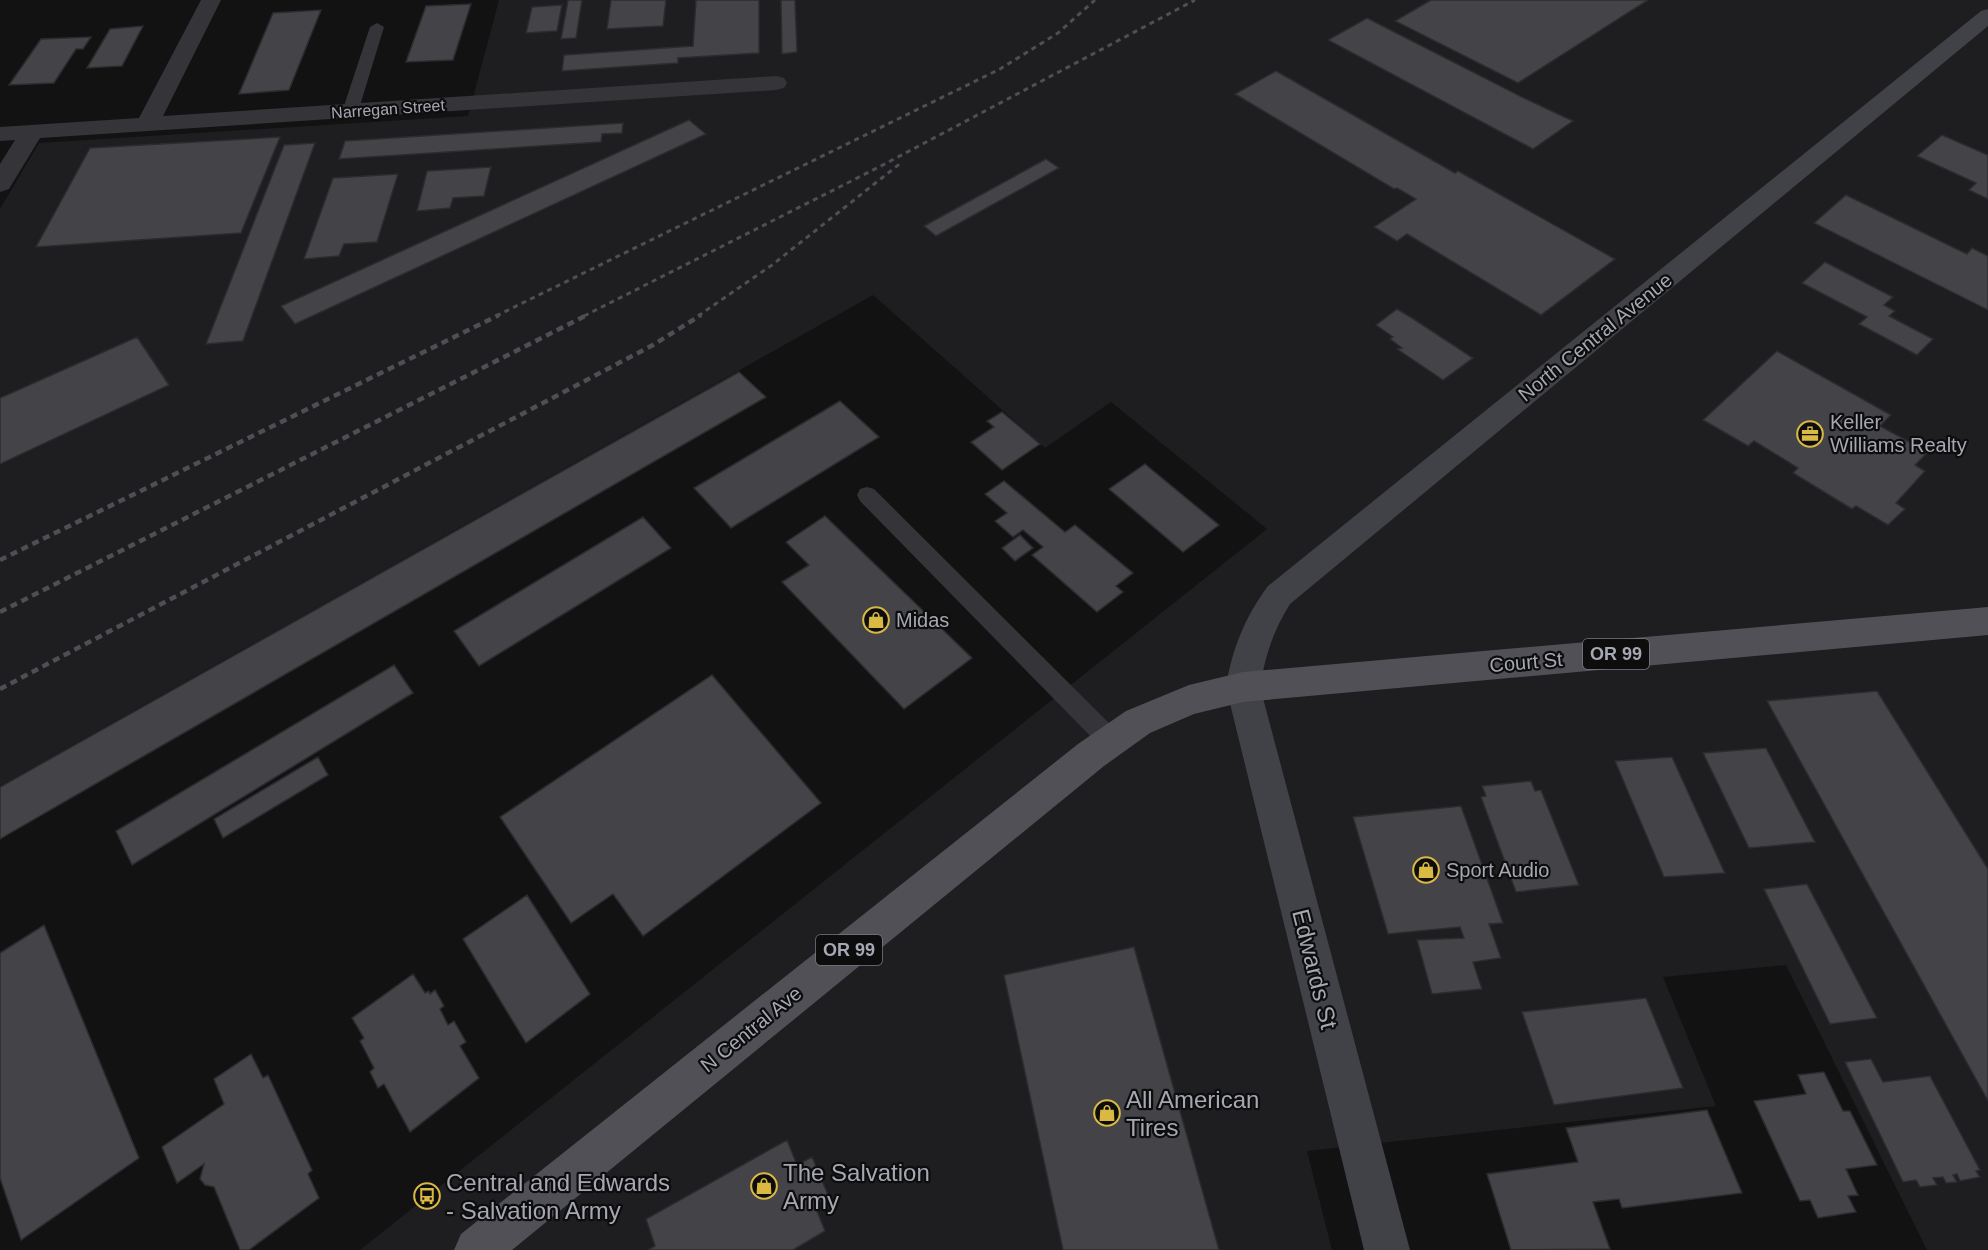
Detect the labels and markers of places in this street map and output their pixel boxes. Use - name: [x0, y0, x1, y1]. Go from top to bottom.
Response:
- place label: Keller Williams Realty: [1830, 411, 1967, 456]
- office icon: Keller Williams Realty: [1795, 419, 1825, 449]
- shop icon: Midas: [861, 605, 891, 635]
- place label: Midas: [896, 609, 949, 631]
- shop icon: Sport Audio: [1411, 855, 1441, 885]
- place label: Sport Audio: [1446, 859, 1549, 881]
- place label: All American Tires: [1126, 1086, 1259, 1141]
- shop icon: All American Tires: [1092, 1098, 1122, 1128]
- place label: The Salvation Army: [783, 1159, 930, 1214]
- place label: Central and Edwards - Salvation Army: [446, 1169, 670, 1224]
- shop icon: The Salvation Army: [749, 1171, 779, 1201]
- bus stop icon: Central and Edwards - Salvation Army: [412, 1181, 442, 1211]

